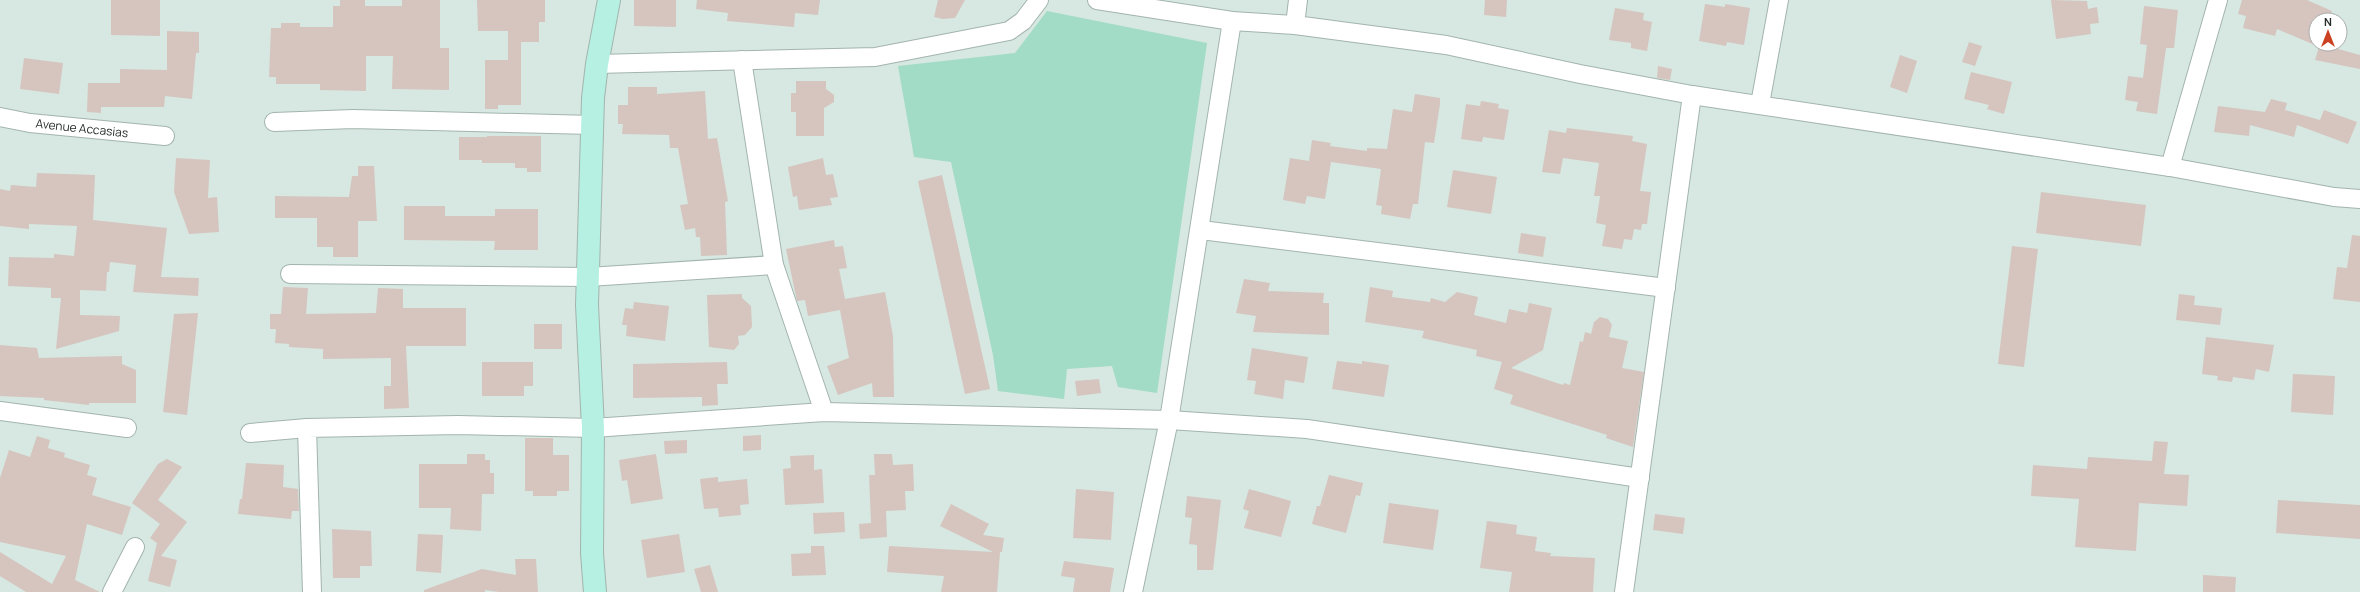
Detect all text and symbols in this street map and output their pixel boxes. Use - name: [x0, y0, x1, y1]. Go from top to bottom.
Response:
- north arrow: [2308, 12, 2348, 52]
- text: N: [2324, 14, 2332, 29]
- street label: Avenue Accasias: [35, 115, 129, 141]

